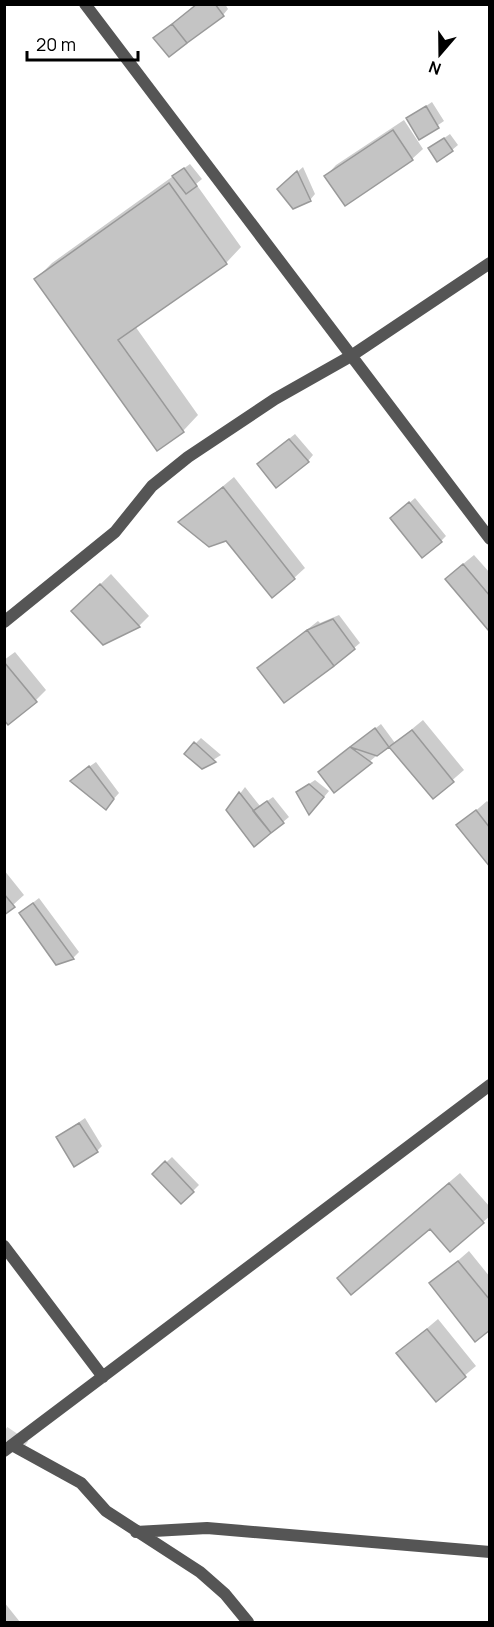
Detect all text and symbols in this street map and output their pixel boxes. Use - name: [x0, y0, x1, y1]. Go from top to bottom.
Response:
- scale bar: [27, 24, 138, 62]
- north arrow: [410, 24, 470, 84]
- text: 20 m: [36, 32, 76, 56]
- text: N: [426, 56, 444, 80]

